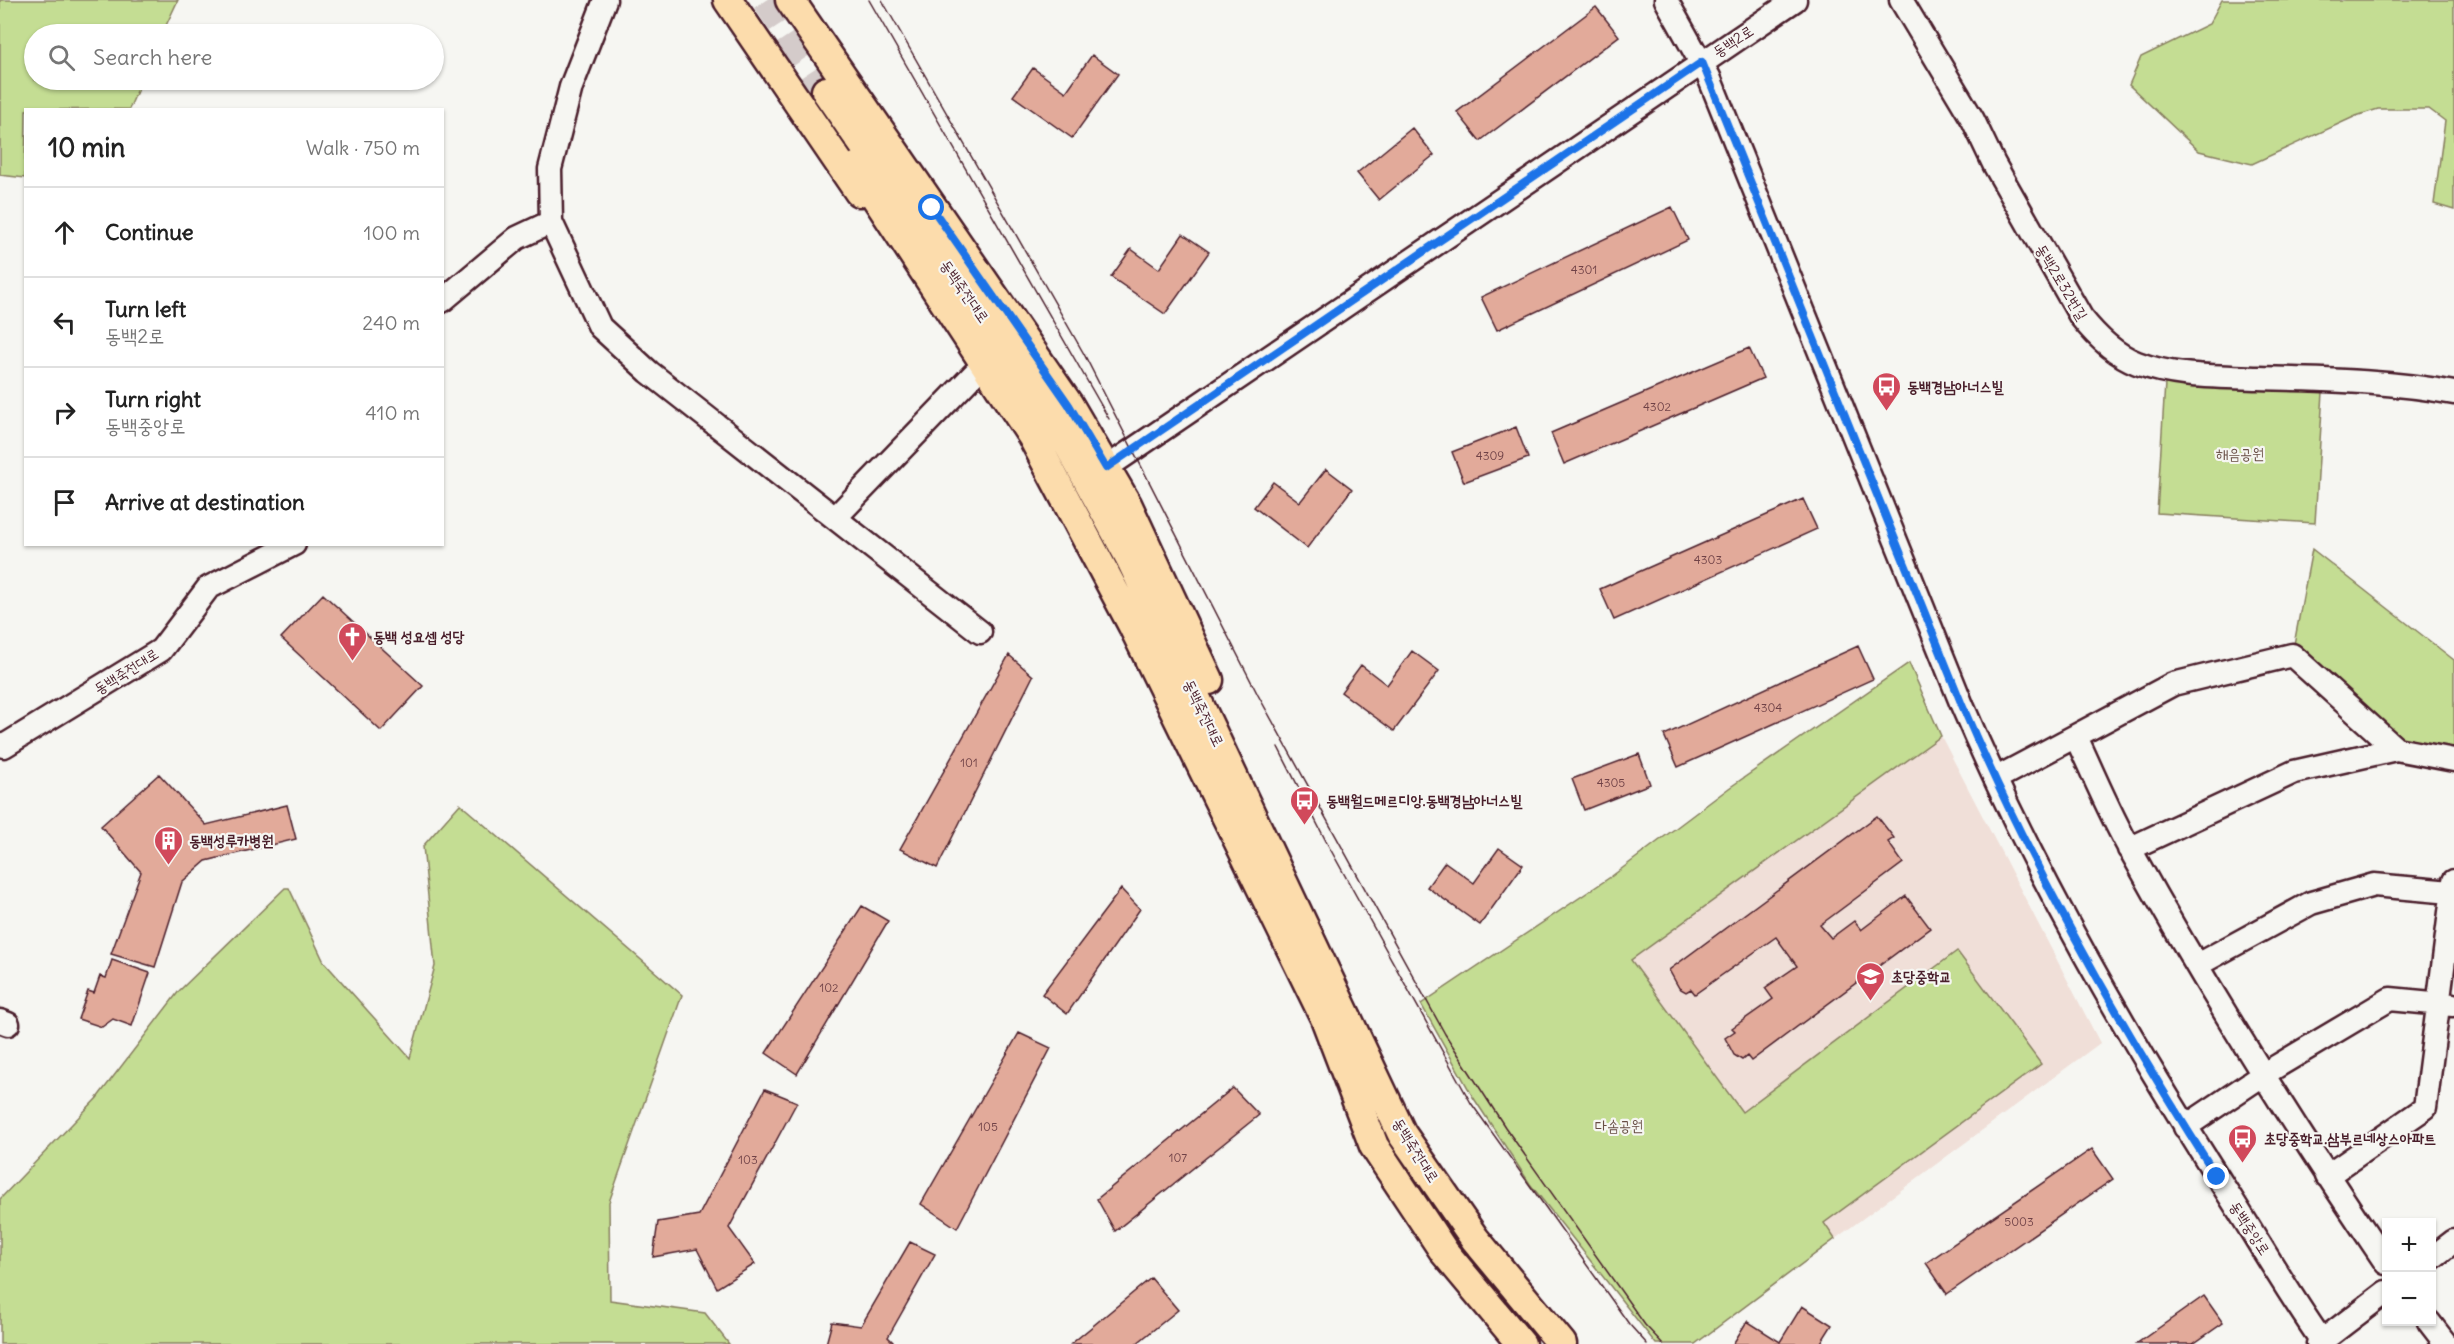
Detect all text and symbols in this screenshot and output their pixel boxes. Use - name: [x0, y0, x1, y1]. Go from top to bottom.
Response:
- street label: 동백2로: [1709, 21, 1757, 61]
- search box: [24, 24, 444, 90]
- icon: search: [45, 41, 78, 74]
- text: Search here: [93, 43, 212, 71]
- text: 10 min: [48, 131, 125, 164]
- text: Walk · 750 m: [306, 135, 420, 160]
- route start: [918, 194, 944, 220]
- icon: ahead: [48, 216, 81, 249]
- text: Continue: [105, 218, 194, 246]
- text: 100 m: [363, 220, 420, 245]
- street label: 동백2로32번길: [2032, 241, 2092, 323]
- street label: 동백죽전대로: [936, 256, 994, 326]
- house number: 4301: [1571, 262, 1597, 277]
- text: Turn left: [105, 295, 186, 323]
- icon: left: [48, 306, 81, 339]
- text: 240 m: [362, 310, 420, 335]
- text: 동백2로: [105, 323, 164, 348]
- bus stop icon: 동백경남아너스빌: [1870, 370, 1902, 412]
- place label: 동백경남아너스빌: [1907, 377, 2004, 396]
- text: Turn right: [105, 385, 201, 413]
- icon: right: [48, 396, 81, 429]
- house number: 4302: [1643, 399, 1672, 414]
- text: 410 m: [365, 400, 420, 425]
- text: 동백중앙로: [105, 413, 185, 438]
- park label: 해음공원: [2216, 444, 2264, 463]
- house number: 4309: [1476, 448, 1504, 463]
- icon: arrive: [48, 486, 81, 519]
- text: Arrive at destination: [105, 488, 305, 516]
- house number: 4303: [1694, 552, 1722, 567]
- church icon: 동백 성요셉 성당: [336, 620, 368, 662]
- place label: 동백 성요셉 성당: [373, 627, 465, 646]
- street label: 동백죽전대로: [90, 644, 162, 698]
- street label: 동백죽전대로: [1180, 676, 1228, 750]
- house number: 4304: [1754, 700, 1782, 715]
- house number: 101: [960, 755, 978, 770]
- house number: 4305: [1597, 775, 1625, 790]
- bus stop icon: 동백월드메르디앙.동백경남아너스빌: [1289, 784, 1321, 826]
- place label: 동백월드메르디앙.동백경남아너스빌: [1326, 791, 1523, 810]
- building icon: 동백성루카병원: [152, 824, 184, 866]
- place label: 동백성루카병원: [189, 831, 274, 850]
- school or university icon: 초당중학교: [1854, 960, 1886, 1002]
- place label: 초당중학교: [1891, 967, 1951, 986]
- house number: 102: [819, 980, 839, 995]
- street label: 동백죽전대로: [1389, 1114, 1443, 1186]
- park label: 다솜공원: [1595, 1116, 1643, 1135]
- house number: 105: [978, 1119, 998, 1134]
- bus stop icon: 초당중학교.삼부르네상스아파트: [2227, 1122, 2259, 1164]
- place label: 초당중학교.삼부르네상스아파트: [2264, 1129, 2436, 1148]
- house number: 107: [1169, 1150, 1187, 1165]
- house number: 103: [738, 1152, 758, 1167]
- route end: [2203, 1163, 2229, 1189]
- street label: 동백중앙로: [2226, 1198, 2274, 1258]
- house number: 5003: [2004, 1214, 2034, 1229]
- map controls: [2382, 1218, 2436, 1326]
- button: +: [2382, 1218, 2436, 1272]
- button: −: [2382, 1272, 2436, 1326]

